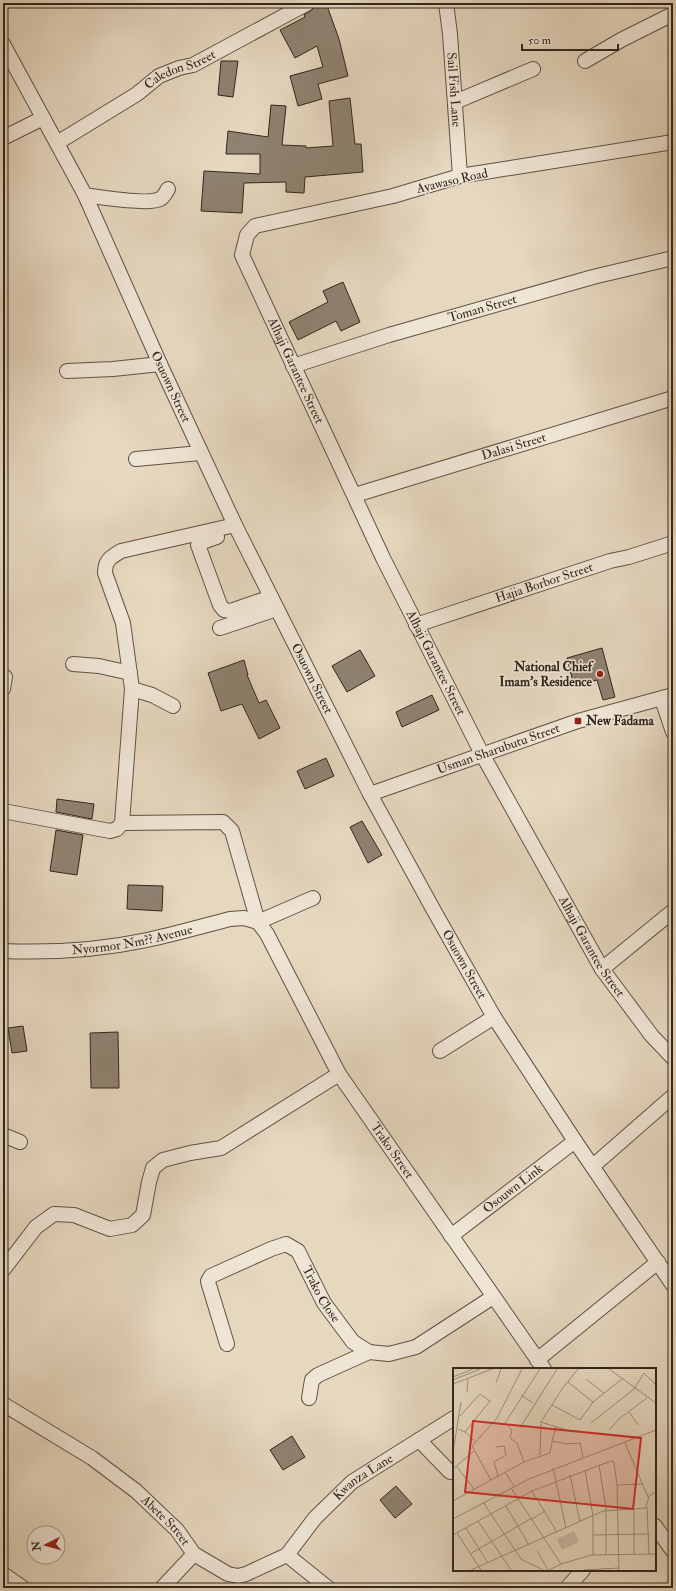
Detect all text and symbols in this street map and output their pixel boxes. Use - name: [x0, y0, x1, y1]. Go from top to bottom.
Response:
- scale bar: [522, 26, 618, 52]
- text: 50 m: [528, 33, 552, 48]
- street label: Caledon Street: [141, 46, 218, 93]
- street label: Sail Fish Lane: [443, 52, 465, 128]
- street label: Ayawaso Road: [414, 165, 490, 198]
- street label: Toman Street: [446, 291, 519, 326]
- street label: Alhaji Garantee Street: [264, 314, 327, 426]
- street label: Osuown Street: [147, 349, 194, 425]
- street label: Dalasi Street: [480, 429, 548, 464]
- street label: Hajia Borbor Street: [493, 559, 595, 606]
- street label: Alhaji Garantee Street: [402, 607, 469, 718]
- street label: Osuown Street: [288, 641, 336, 716]
- place label: National Chief Imam's Residence: [499, 659, 595, 690]
- marker: National Chief Imam's Residence: [595, 669, 605, 679]
- place label: New Fadama: [585, 713, 655, 729]
- marker: New Fadama: [573, 716, 583, 726]
- street label: Usman Sharubutu Street: [435, 720, 562, 778]
- street label: Alhaji Garantee Street: [554, 892, 628, 1000]
- street label: Nyormor Nm?? Avenue: [71, 921, 195, 958]
- street label: Osuown Street: [438, 927, 490, 1002]
- street label: Trako Street: [367, 1119, 417, 1182]
- street label: Osouwn Link: [480, 1160, 547, 1217]
- street label: Trako Close: [299, 1263, 344, 1326]
- inset map: [453, 1368, 656, 1571]
- street label: Kwanza Lane: [330, 1450, 396, 1504]
- street label: Abete Street: [137, 1491, 193, 1549]
- north arrow: [26, 1525, 66, 1565]
- text: N: [29, 1539, 44, 1553]

